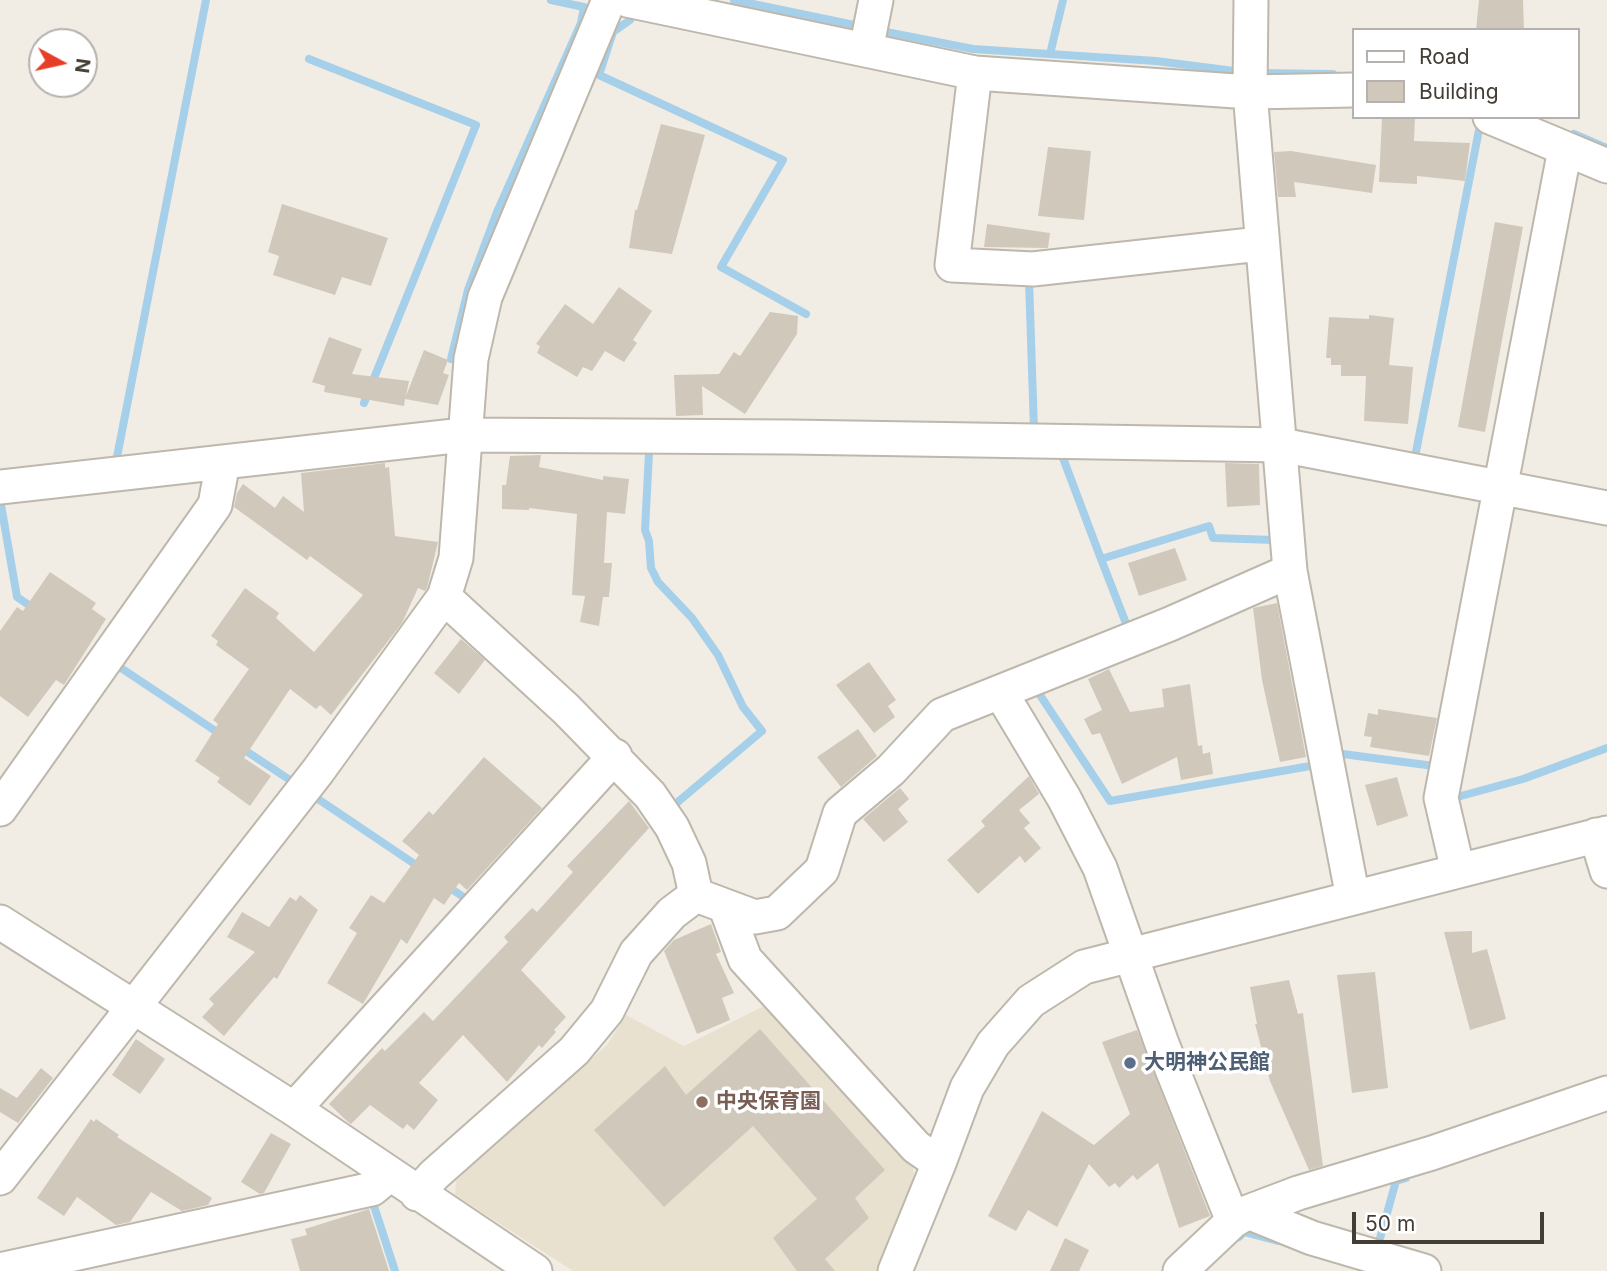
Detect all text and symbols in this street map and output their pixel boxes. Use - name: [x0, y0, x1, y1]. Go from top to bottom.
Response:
- north arrow: [28, 28, 98, 98]
- legend: [1352, 28, 1579, 119]
- text: Road: [1419, 44, 1470, 69]
- text: N: [70, 57, 95, 74]
- text: Building: [1419, 79, 1499, 104]
- place label: 大明神公民館: [1144, 1050, 1270, 1076]
- marker: 大明神公民館: [1122, 1055, 1138, 1071]
- place label: 中央保育園: [716, 1089, 821, 1115]
- marker: 中央保育園: [694, 1094, 710, 1110]
- scale bar: [1355, 1198, 1548, 1242]
- text: 50 m: [1365, 1211, 1415, 1236]

